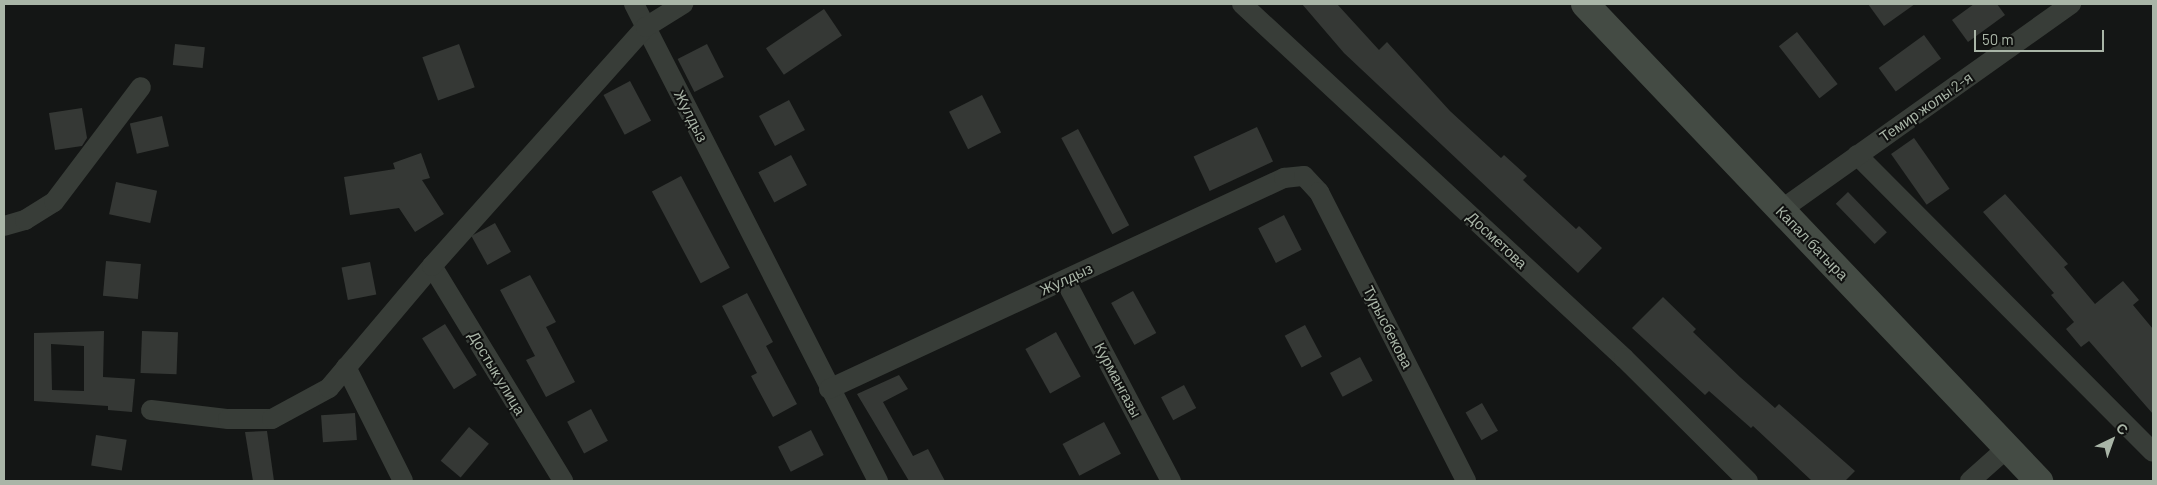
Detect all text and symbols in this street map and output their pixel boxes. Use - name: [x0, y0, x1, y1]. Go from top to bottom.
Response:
- scale bar: [1977, 20, 2107, 52]
- text: 50 m: [1982, 30, 2014, 48]
- street label: Темир жолы 2-я: [1876, 68, 1976, 146]
- street label: Жулдыз: [670, 87, 712, 145]
- street label: Капал батыра: [1772, 202, 1852, 284]
- street label: Досметова: [1463, 208, 1531, 272]
- street label: Жулдыз: [1037, 259, 1095, 299]
- street label: Турысбекова: [1359, 283, 1417, 371]
- street label: Достык улица: [465, 328, 529, 418]
- street label: Курмангазы: [1091, 339, 1145, 421]
- north arrow: [2087, 415, 2137, 465]
- text: С: [2113, 419, 2132, 438]

